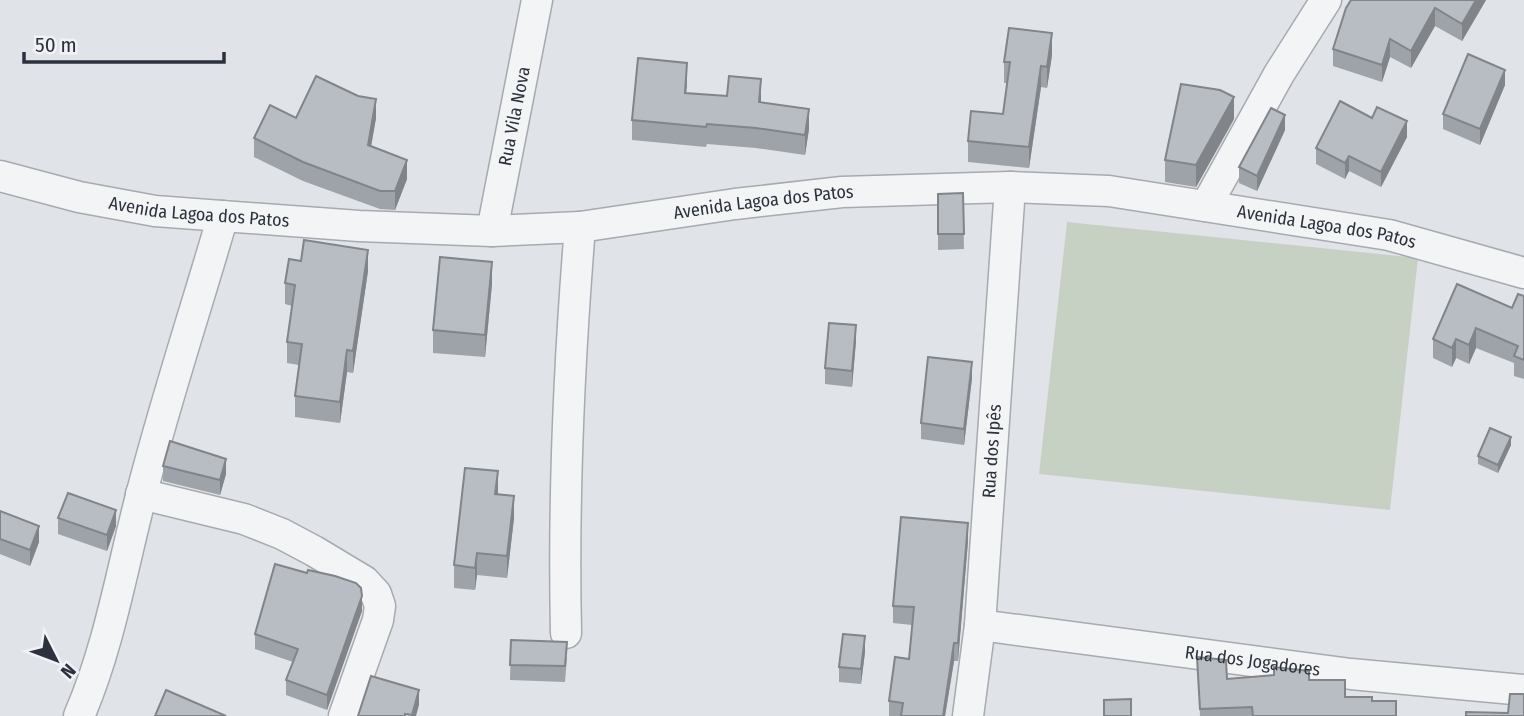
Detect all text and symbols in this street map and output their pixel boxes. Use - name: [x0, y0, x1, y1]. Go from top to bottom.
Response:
- scale bar: [24, 21, 224, 65]
- text: 50 m: [35, 32, 77, 58]
- street label: Rua Vila Nova: [494, 64, 535, 168]
- street label: Avenida Lagoa dos Patos: [672, 181, 854, 224]
- street label: Avenida Lagoa dos Patos: [107, 192, 290, 232]
- street label: Avenida Lagoa dos Patos: [1236, 200, 1419, 253]
- street label: Rua dos Ipês: [978, 403, 1006, 499]
- north arrow: [21, 625, 91, 695]
- street label: Rua dos Jogadores: [1184, 641, 1322, 681]
- text: N: [56, 659, 81, 683]

